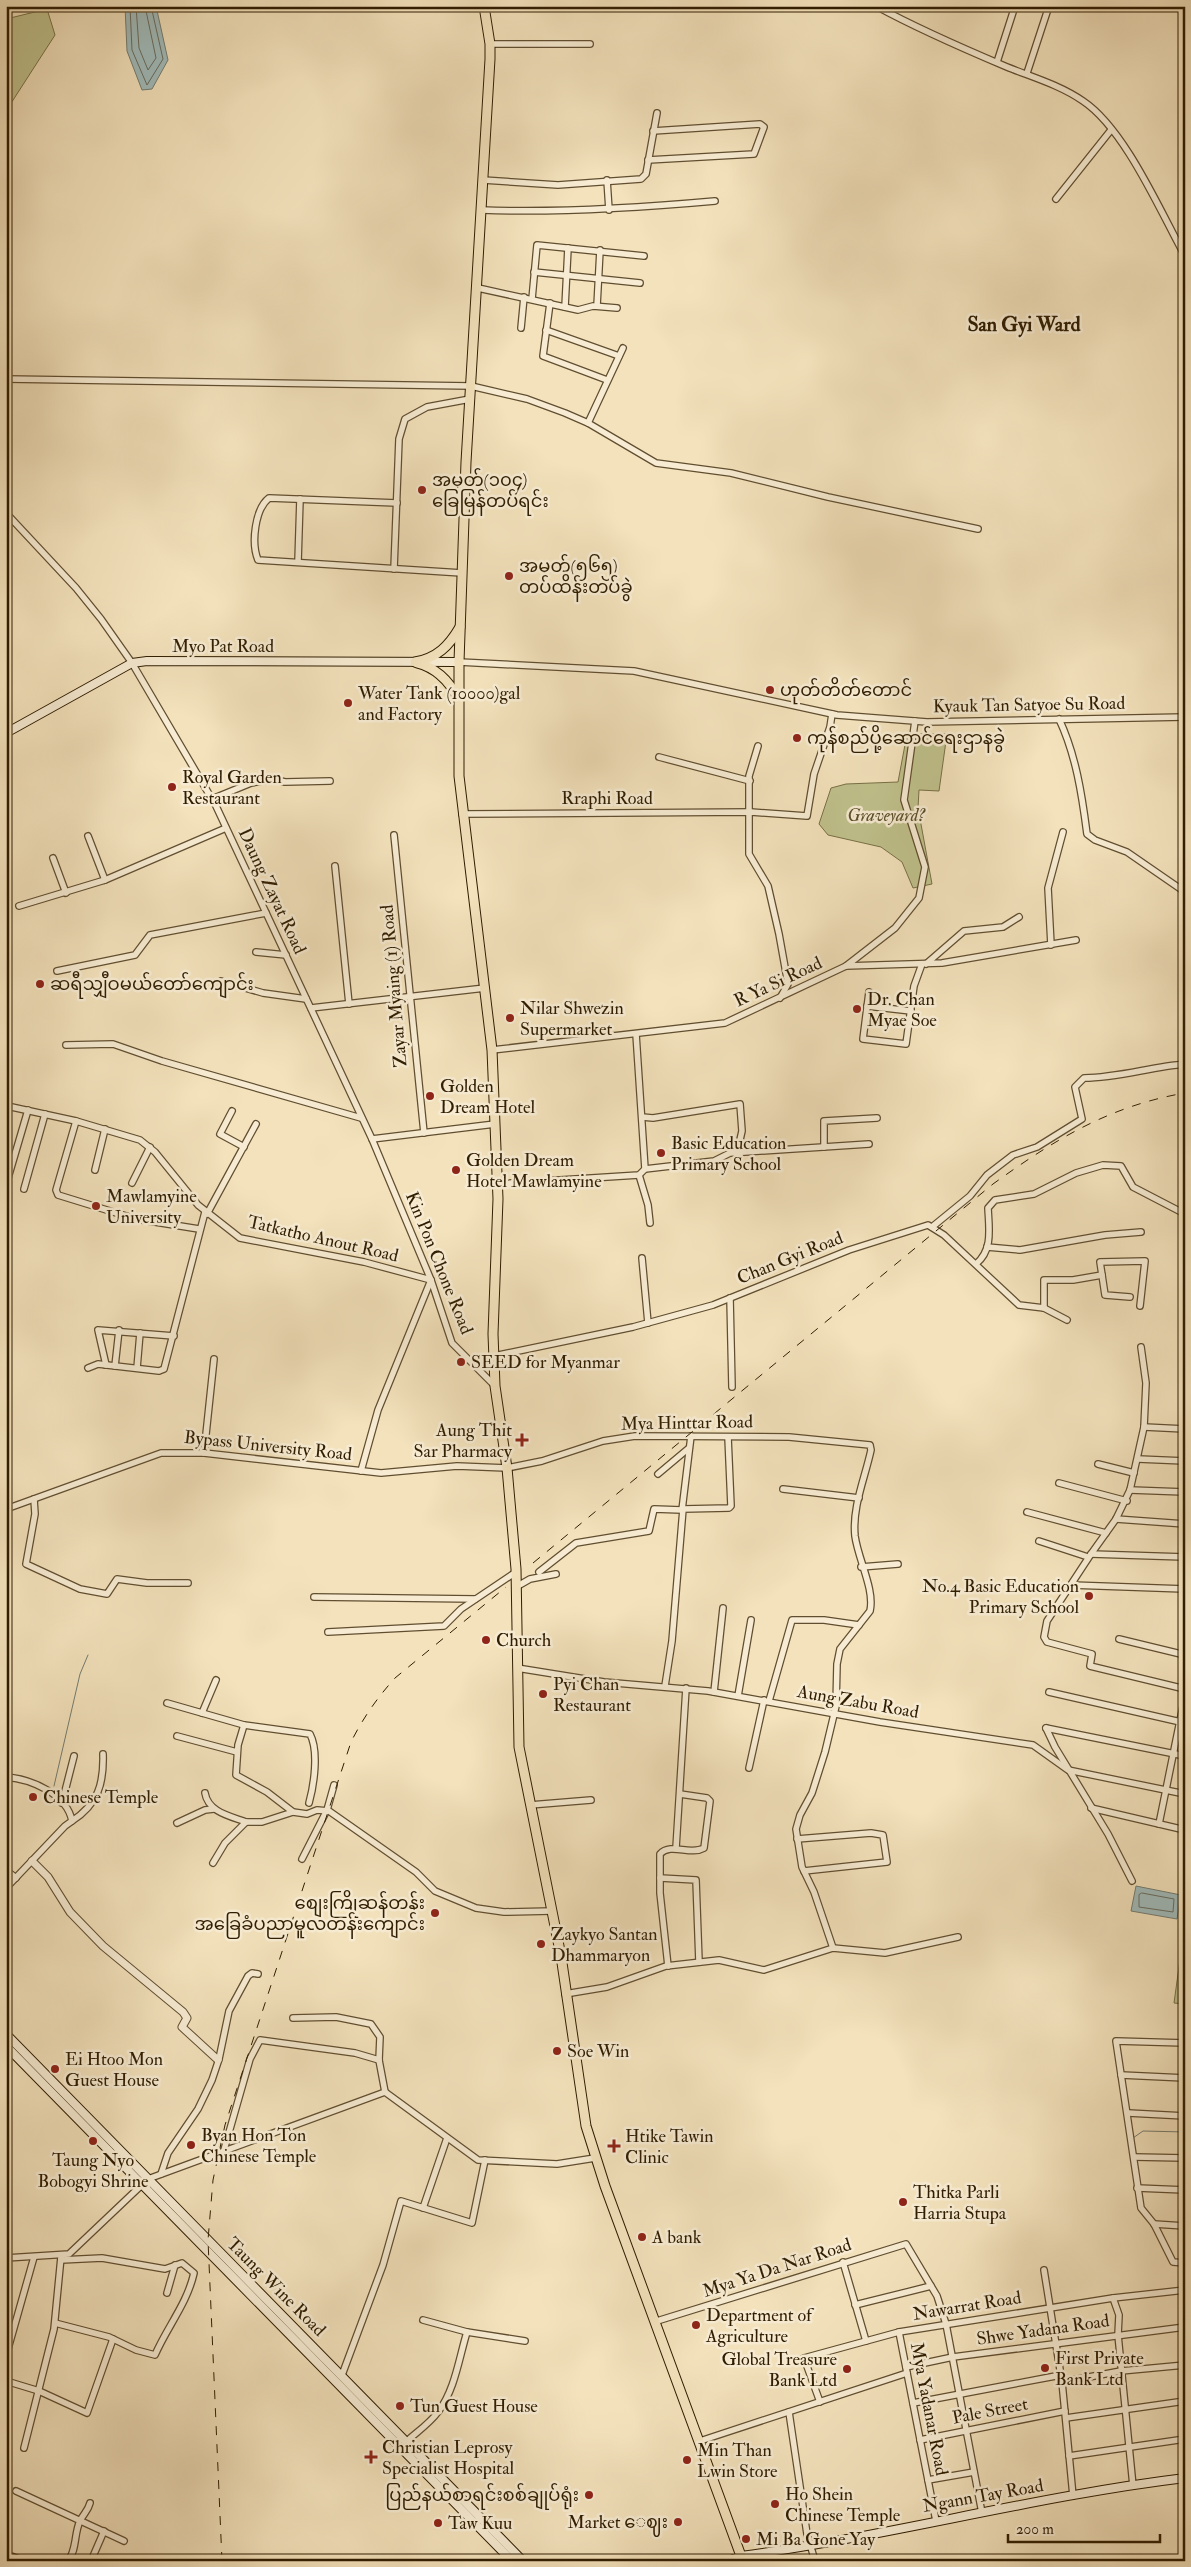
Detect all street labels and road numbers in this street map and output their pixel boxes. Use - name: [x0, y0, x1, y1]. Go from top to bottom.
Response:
- street label: Myo Pat Road: [172, 635, 274, 658]
- street label: Kyauk Tan Satyoe Su Road: [933, 692, 1126, 718]
- street label: Rraphi Road: [561, 787, 653, 810]
- street label: Daung Zayat Road: [233, 824, 311, 958]
- street label: Zayar Myaing (1) Road: [375, 904, 413, 1068]
- street label: R Ya Si Road: [730, 951, 826, 1012]
- street label: Kin Pon Chone Road: [400, 1188, 478, 1338]
- street label: Tatkatho Anout Road: [245, 1210, 401, 1268]
- street label: Chan Gyi Road: [734, 1226, 847, 1290]
- street label: Mya Hinttar Road: [621, 1410, 753, 1436]
- street label: Bypass University Road: [183, 1426, 353, 1466]
- street label: Aung Zabu Road: [794, 1680, 921, 1724]
- street label: Taung Wine Road: [221, 2232, 331, 2342]
- street label: Mya Ya Da Nar Road: [700, 2233, 854, 2303]
- street label: Nawarrat Road: [911, 2286, 1023, 2326]
- street label: Shwe Yadana Road: [975, 2309, 1111, 2351]
- street label: Mya Yadanar Road: [905, 2340, 953, 2478]
- street label: Pale Street: [950, 2392, 1030, 2430]
- street label: Ngann Tay Road: [921, 2474, 1045, 2518]

